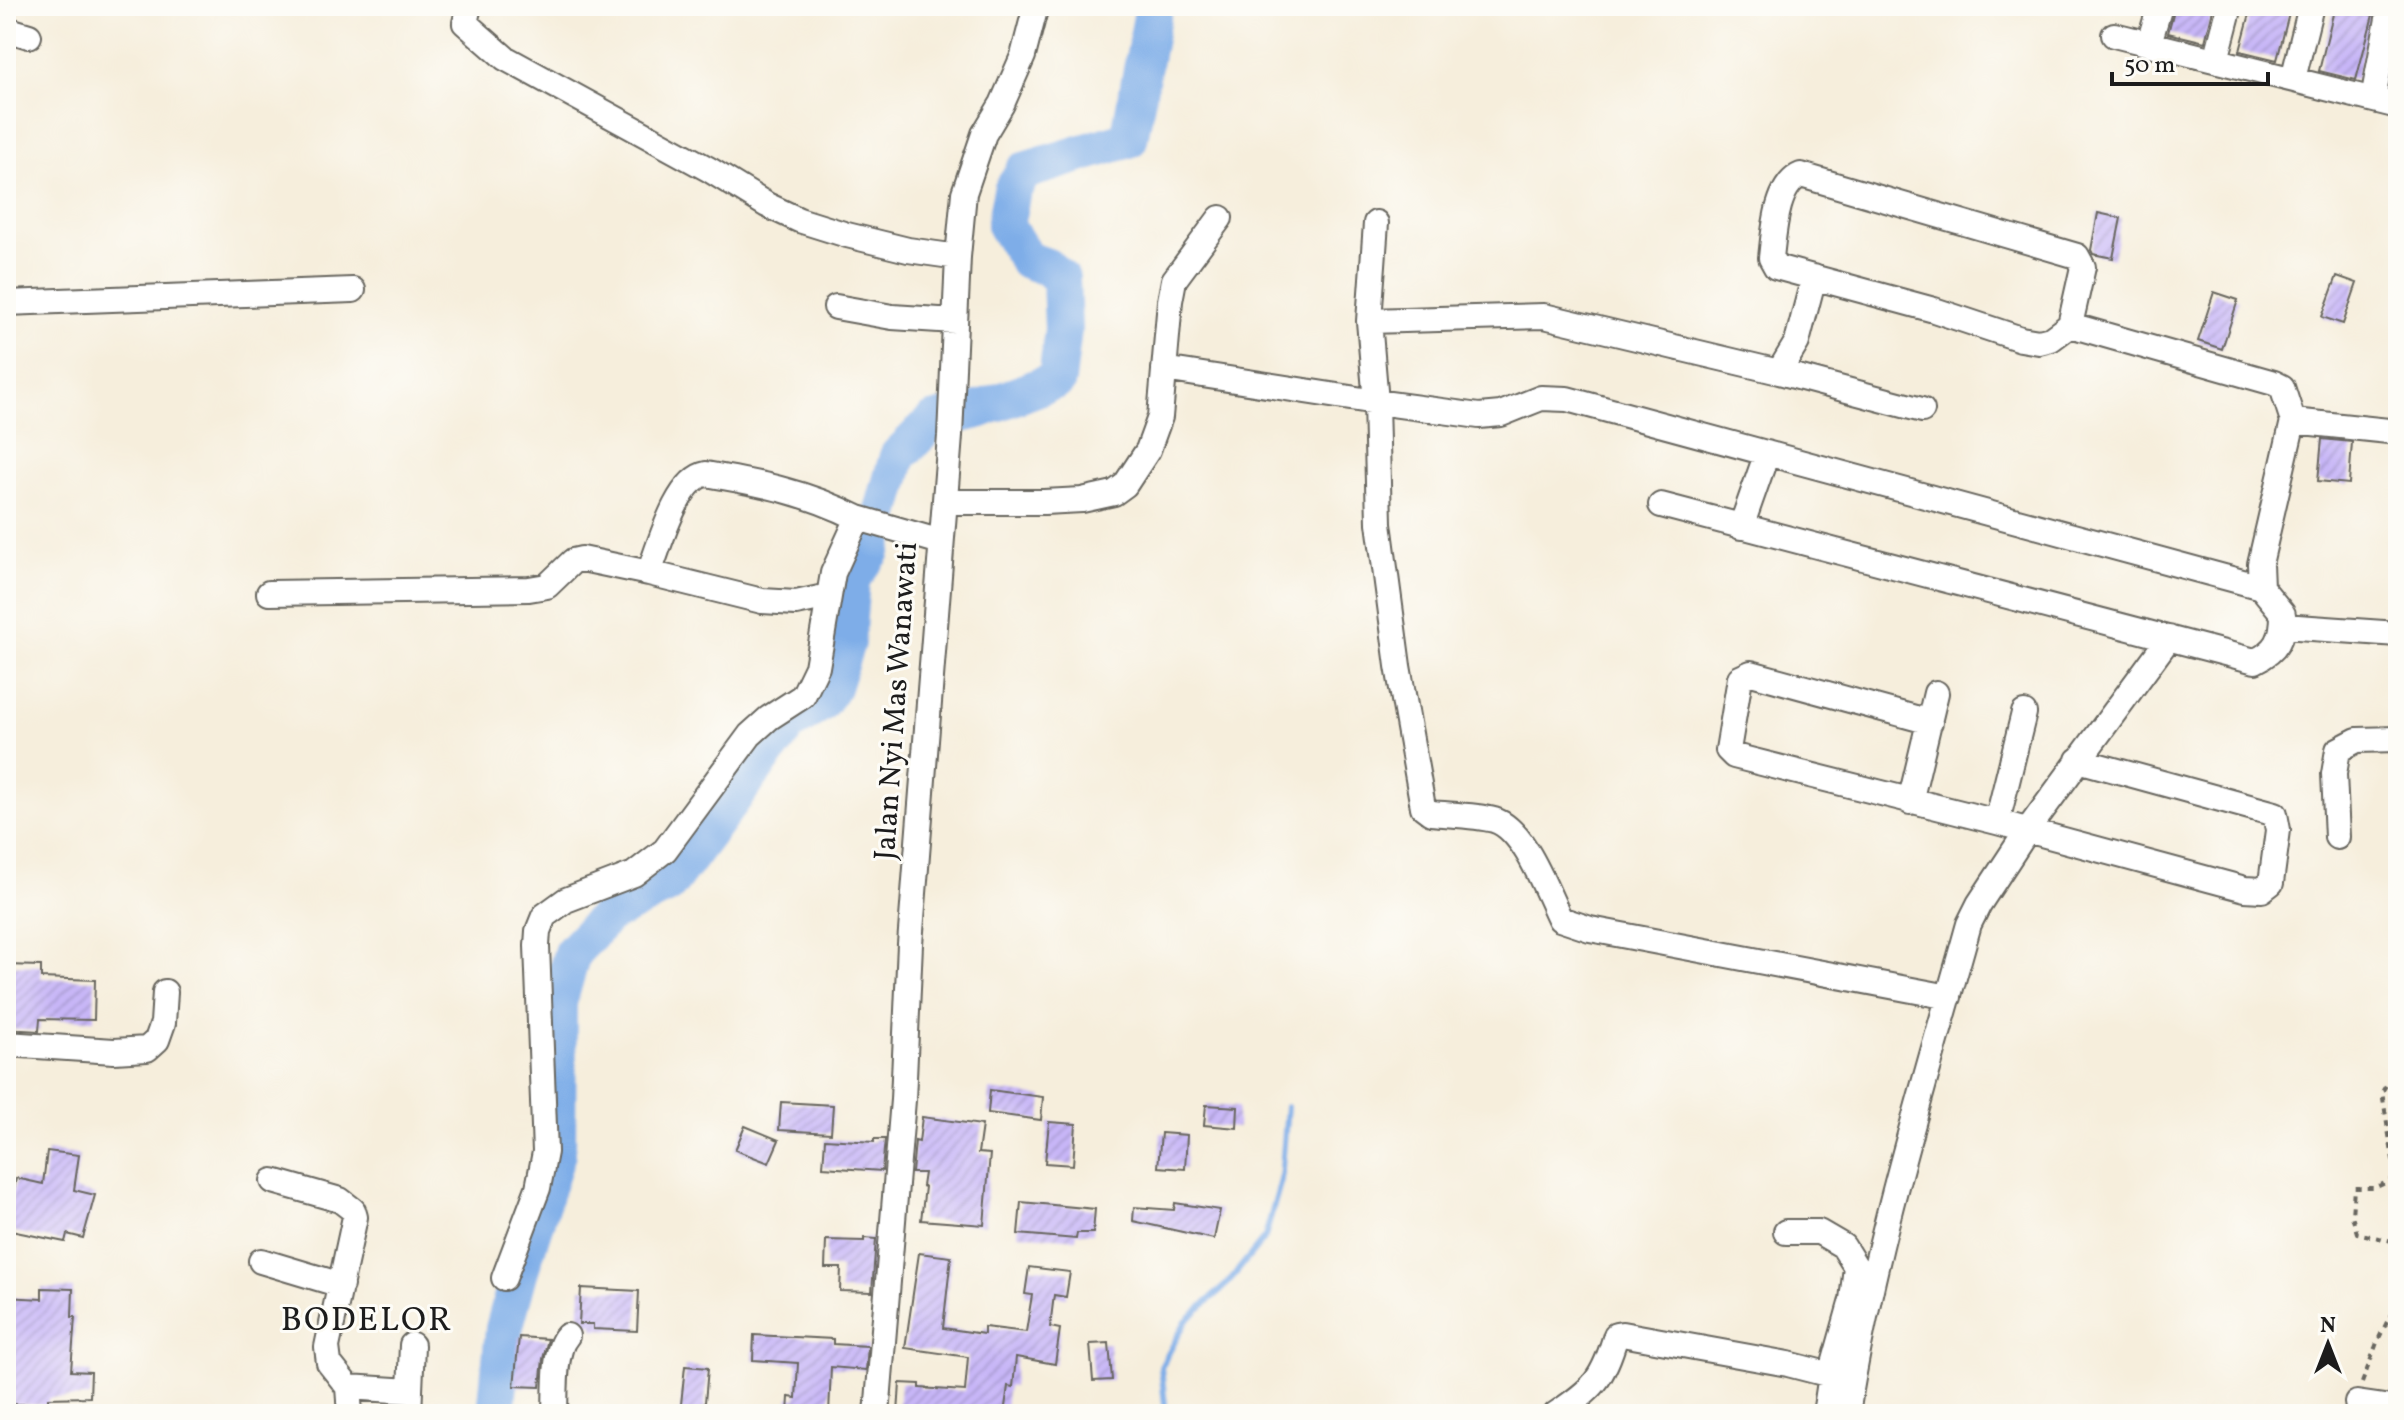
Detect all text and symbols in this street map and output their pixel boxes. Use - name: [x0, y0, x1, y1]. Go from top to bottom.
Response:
- scale bar: [2112, 36, 2268, 86]
- text: 50 m: [2124, 49, 2176, 83]
- street label: Jalan Nyi Mas Wanawati: [865, 540, 929, 862]
- district label: BODELOR: [281, 1298, 453, 1345]
- north arrow: [2288, 1304, 2368, 1384]
- text: N: [2320, 1311, 2336, 1342]

